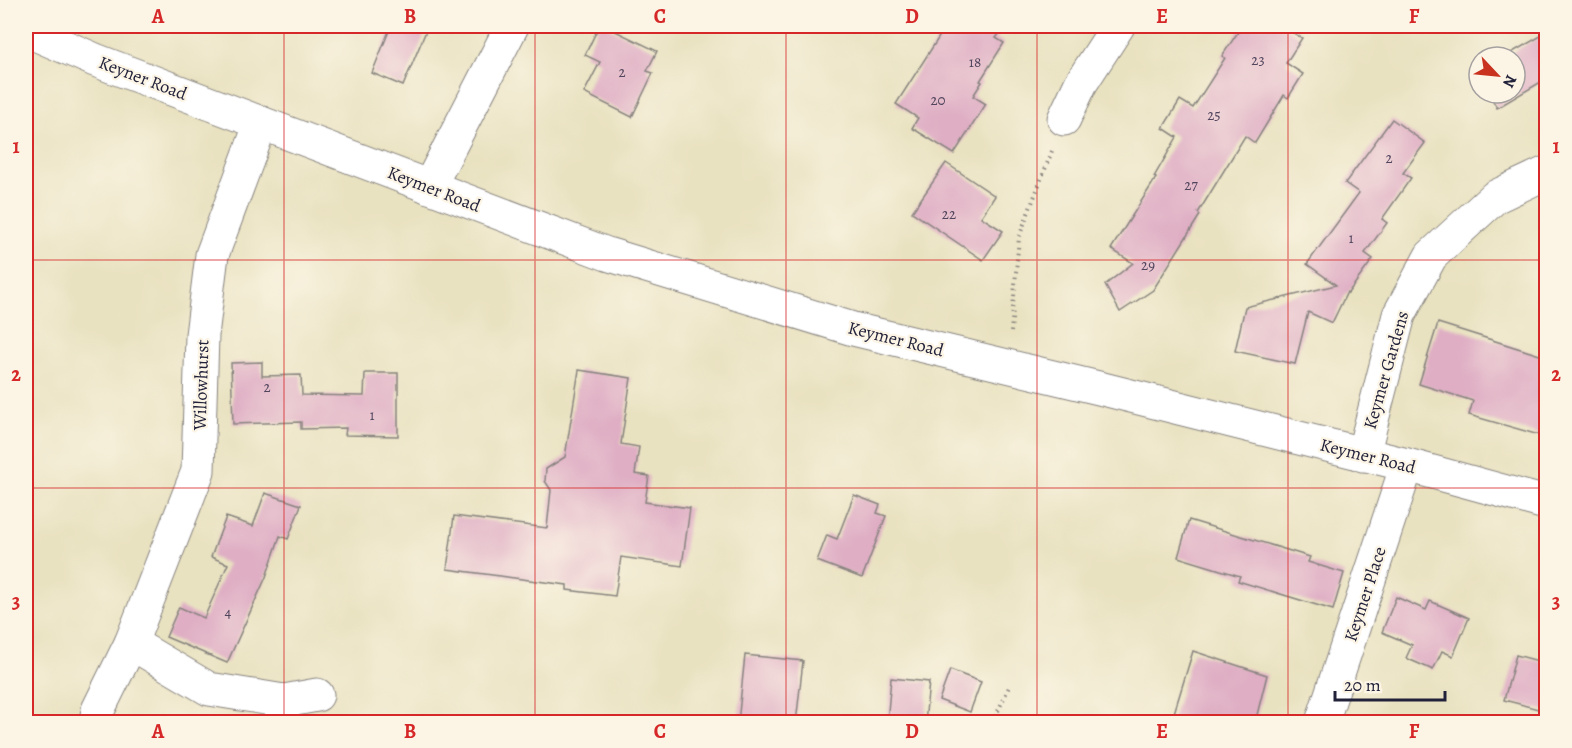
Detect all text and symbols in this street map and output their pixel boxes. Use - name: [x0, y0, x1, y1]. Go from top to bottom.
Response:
- text: A: [151, 3, 165, 30]
- text: B: [404, 3, 416, 30]
- text: C: [654, 3, 666, 30]
- text: D: [905, 3, 919, 30]
- text: E: [1156, 3, 1168, 30]
- text: F: [1409, 3, 1420, 30]
- north arrow: [1467, 45, 1527, 105]
- street label: Keyner Road: [95, 50, 191, 106]
- house number: 23: [1251, 50, 1265, 70]
- house number: 18: [969, 52, 981, 72]
- house number: 2: [618, 62, 626, 82]
- text: N: [1497, 71, 1522, 92]
- house number: 20: [930, 90, 946, 110]
- house number: 25: [1207, 105, 1221, 125]
- text: 1: [12, 133, 20, 160]
- text: 1: [1552, 133, 1560, 160]
- house number: 2: [1385, 148, 1393, 168]
- street label: Keymer Road: [384, 160, 484, 218]
- house number: 27: [1184, 175, 1198, 195]
- house number: 22: [942, 204, 956, 224]
- house number: 1: [1348, 228, 1354, 248]
- house number: 29: [1141, 255, 1155, 275]
- street label: Keymer Gardens: [1358, 308, 1414, 432]
- street label: Keymer Road: [846, 316, 947, 363]
- street label: Willowhurst: [187, 339, 215, 432]
- text: 2: [11, 361, 21, 388]
- text: 2: [1551, 361, 1561, 388]
- house number: 2: [263, 377, 271, 397]
- house number: 1: [369, 405, 375, 425]
- street label: Keymer Road: [1318, 433, 1419, 480]
- street label: Keymer Place: [1338, 543, 1392, 645]
- text: 3: [12, 588, 20, 615]
- text: 3: [1552, 588, 1560, 615]
- house number: 4: [225, 602, 232, 622]
- scale bar: [1335, 664, 1444, 702]
- text: 20 m: [1344, 673, 1381, 697]
- text: A: [151, 718, 165, 745]
- text: B: [404, 718, 416, 745]
- text: C: [654, 718, 666, 745]
- text: D: [905, 718, 919, 745]
- text: E: [1156, 718, 1168, 745]
- text: F: [1409, 718, 1420, 745]

